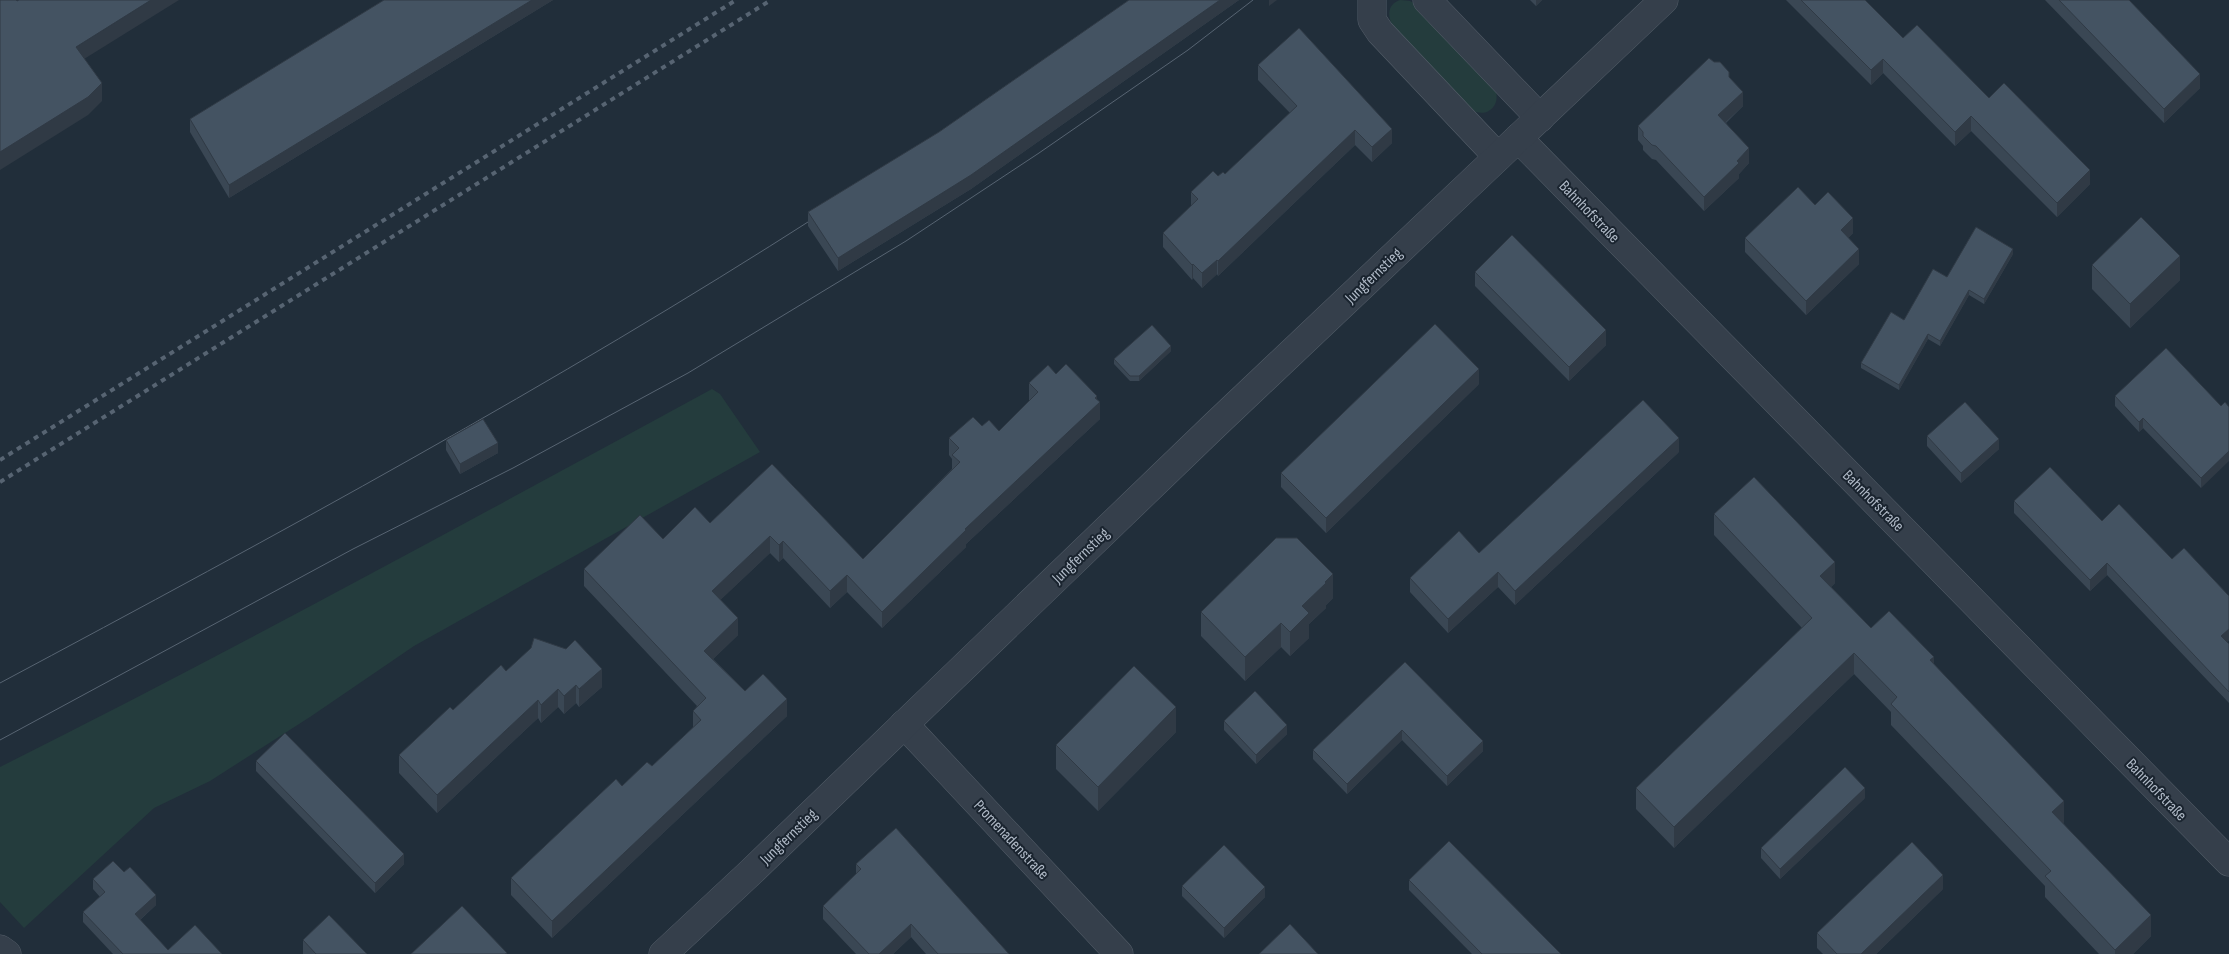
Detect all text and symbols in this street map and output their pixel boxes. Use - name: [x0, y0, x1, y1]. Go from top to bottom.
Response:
- street label: Bahnhofstraße: [1555, 177, 1623, 247]
- street label: Jungfernstieg: [1341, 244, 1406, 309]
- street label: Bahnhofstraße: [1838, 466, 1908, 536]
- street label: Jungfernstieg: [1048, 524, 1113, 589]
- street label: Bahnhofstraße: [2122, 755, 2190, 825]
- street label: Promenadenstraße: [969, 796, 1053, 884]
- street label: Jungfernstieg: [756, 805, 821, 870]

